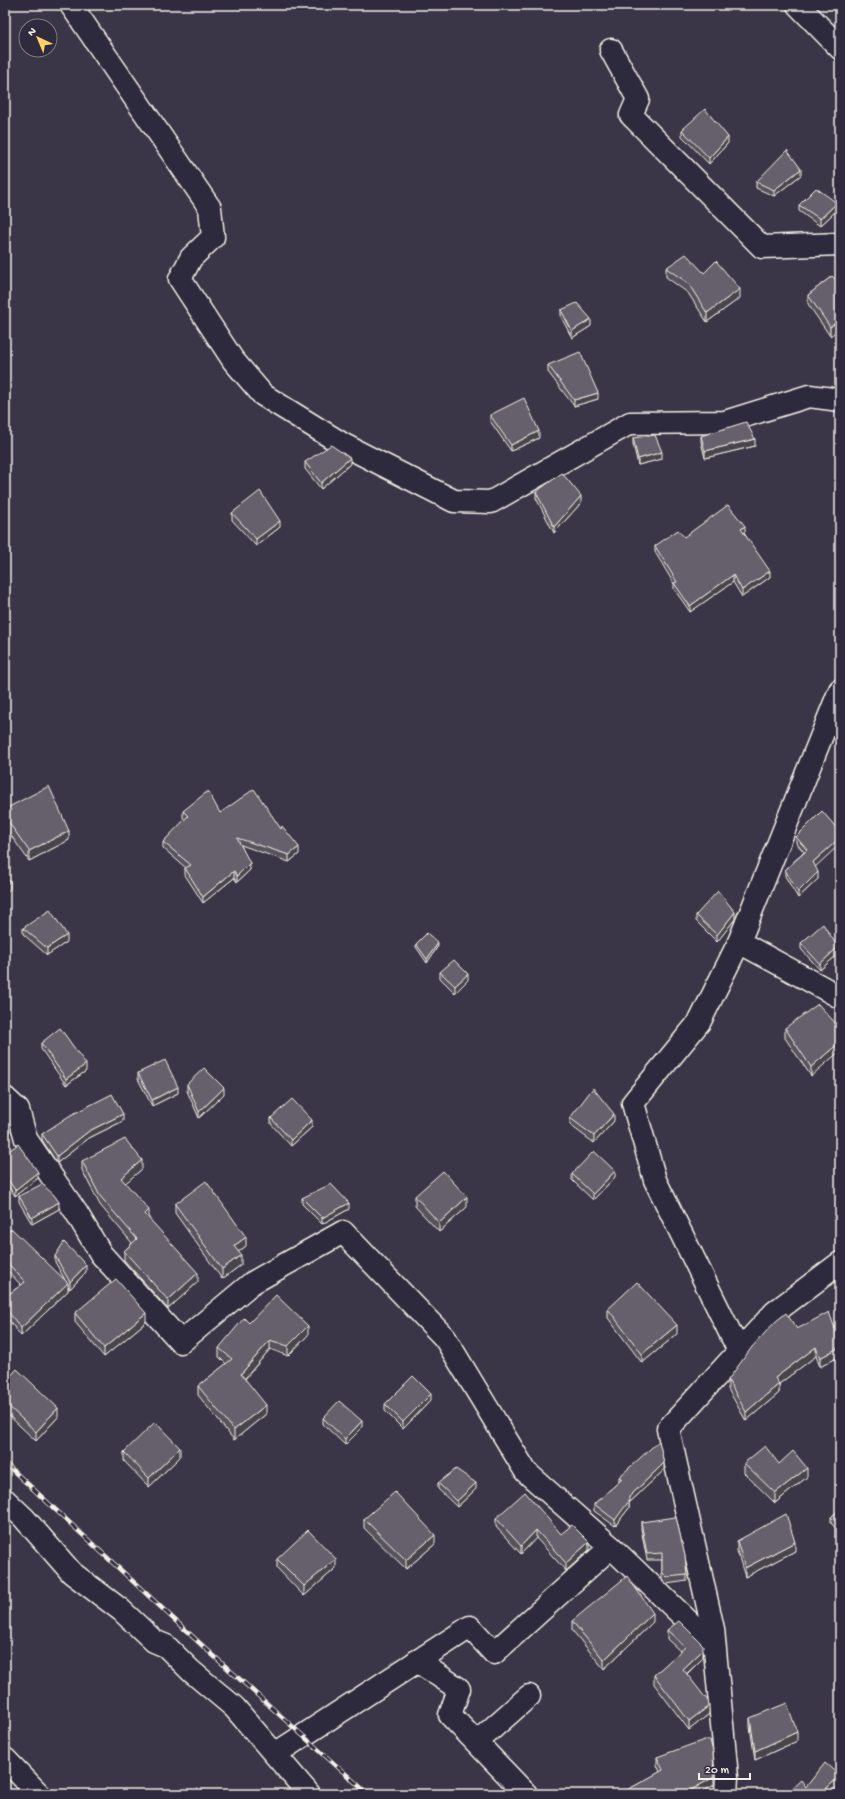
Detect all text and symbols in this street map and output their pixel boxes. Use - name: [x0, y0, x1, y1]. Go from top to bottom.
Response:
- north arrow: [18, 18, 58, 58]
- text: N: [26, 25, 39, 39]
- scale bar: [699, 1755, 750, 1781]
- text: 20 m: [705, 1764, 730, 1778]

